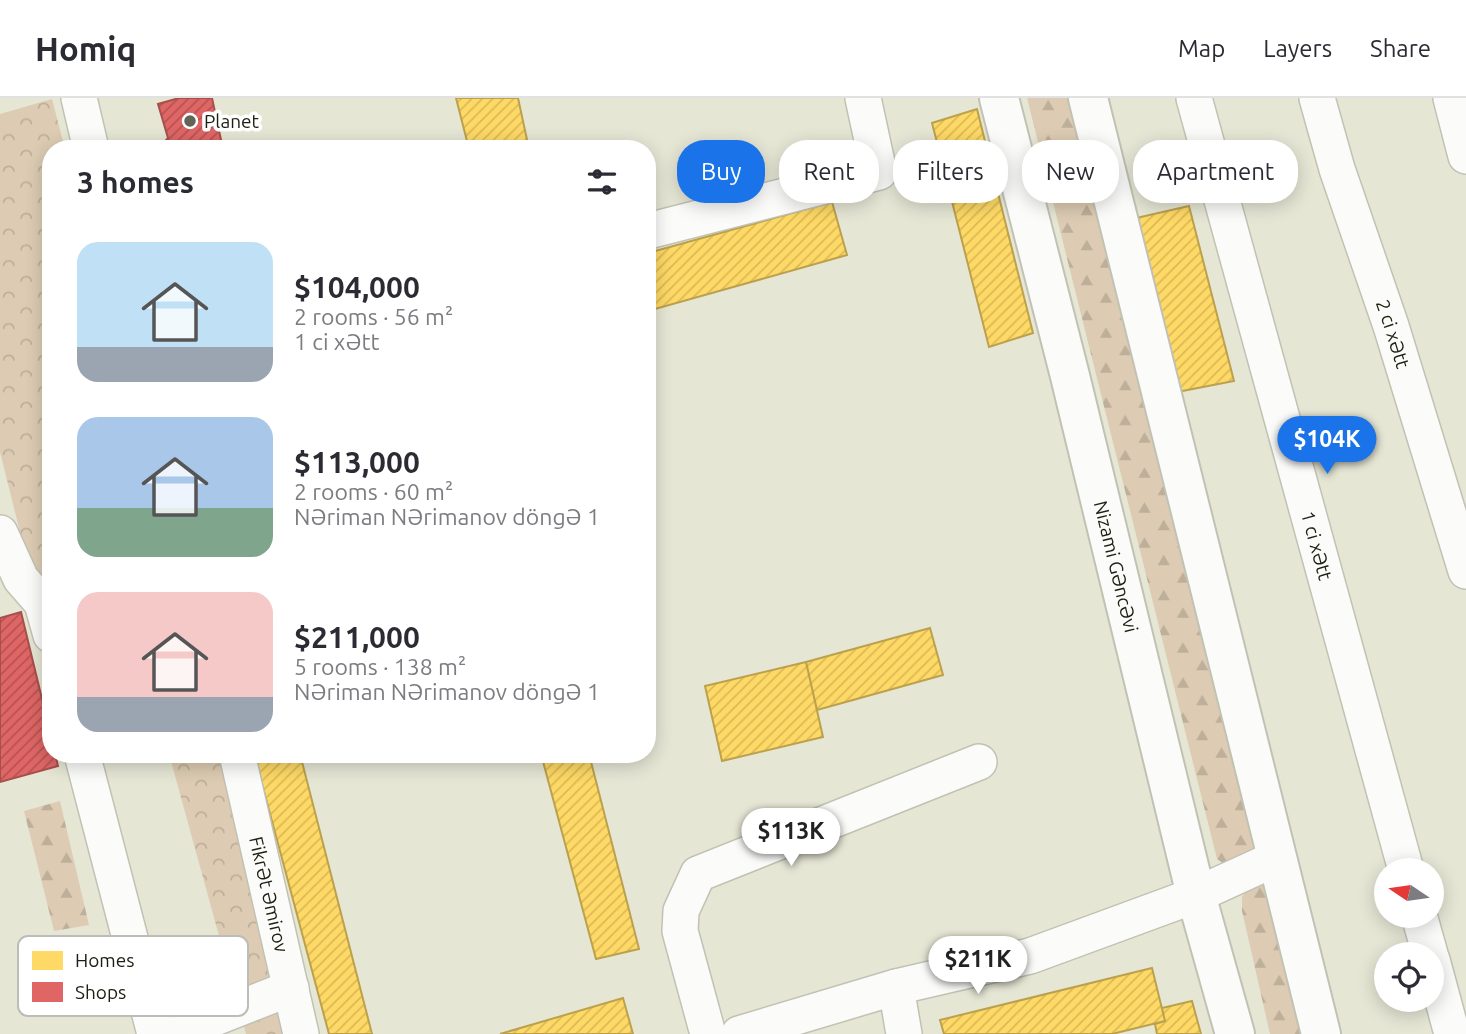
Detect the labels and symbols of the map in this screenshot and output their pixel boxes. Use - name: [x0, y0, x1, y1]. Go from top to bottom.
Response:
- place label: Planet: [204, 110, 259, 132]
- marker: Planet: [182, 113, 198, 129]
- street label: 2 ci xətt: [1372, 297, 1414, 371]
- pin: $104K: [1278, 416, 1376, 476]
- street label: Nizami Gəncəvi: [1090, 498, 1143, 635]
- street label: 1 ci xətt: [1297, 508, 1337, 583]
- pin: $113K: [742, 808, 840, 868]
- street label: Fikrət Əmirov: [245, 834, 293, 955]
- north arrow: [1374, 858, 1444, 928]
- legend: [18, 936, 248, 1016]
- pin: $211K: [929, 936, 1027, 996]
- text: Homes: [75, 949, 135, 971]
- text: Shops: [75, 981, 126, 1003]

